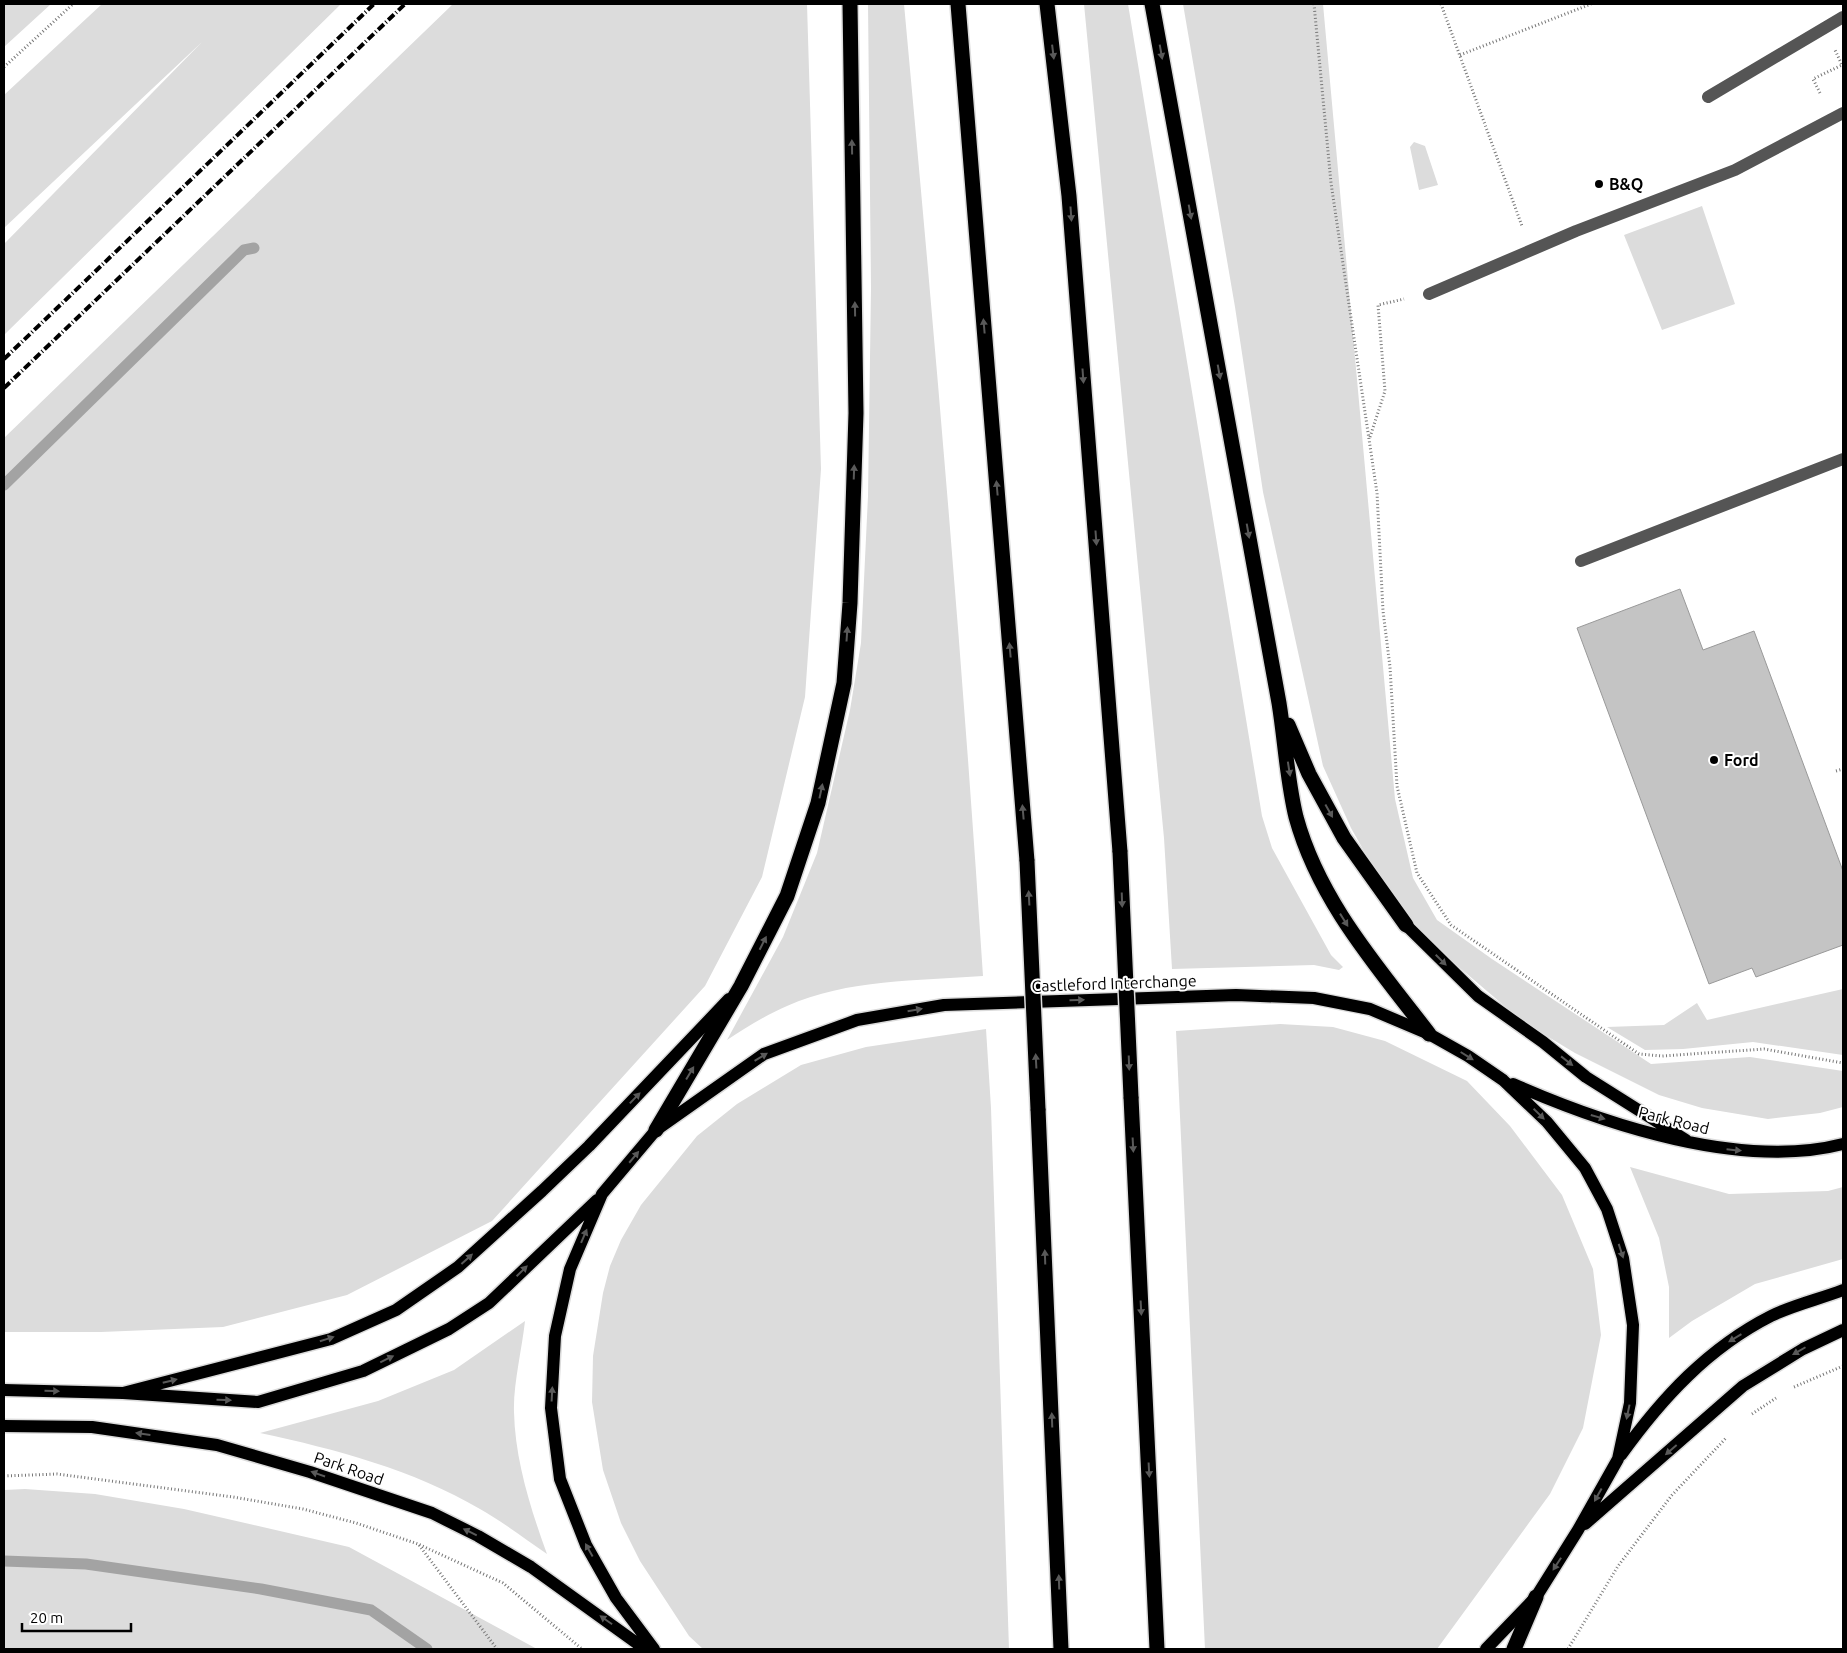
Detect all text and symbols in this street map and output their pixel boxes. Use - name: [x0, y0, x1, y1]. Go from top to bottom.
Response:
- one-way arrow: [1049, 44, 1057, 60]
- one-way arrow: [1157, 44, 1165, 60]
- one-way arrow: [848, 139, 856, 155]
- place label: B&Q: [1609, 175, 1643, 193]
- marker: B&Q: [1593, 178, 1605, 190]
- one-way arrow: [1186, 204, 1194, 220]
- one-way arrow: [1067, 206, 1075, 222]
- one-way arrow: [850, 301, 858, 317]
- one-way arrow: [980, 318, 988, 334]
- one-way arrow: [1215, 364, 1223, 380]
- one-way arrow: [1080, 368, 1088, 384]
- one-way arrow: [850, 464, 858, 480]
- one-way arrow: [993, 480, 1001, 496]
- one-way arrow: [1244, 524, 1252, 540]
- one-way arrow: [1092, 530, 1100, 546]
- one-way arrow: [844, 626, 852, 642]
- one-way arrow: [1006, 642, 1014, 658]
- place label: Ford: [1724, 751, 1759, 769]
- marker: Ford: [1708, 754, 1720, 766]
- one-way arrow: [1285, 761, 1293, 777]
- one-way arrow: [817, 783, 825, 799]
- one-way arrow: [1325, 803, 1333, 818]
- one-way arrow: [1019, 804, 1027, 820]
- one-way arrow: [1024, 890, 1032, 906]
- one-way arrow: [1119, 893, 1127, 909]
- one-way arrow: [1339, 913, 1348, 926]
- one-way arrow: [759, 936, 767, 950]
- one-way arrow: [1434, 954, 1446, 966]
- street label: Castleford Interchange: [1031, 971, 1197, 995]
- one-way arrow: [1069, 996, 1085, 1004]
- one-way arrow: [908, 1006, 924, 1014]
- one-way arrow: [1460, 1051, 1474, 1060]
- one-way arrow: [754, 1053, 767, 1062]
- one-way arrow: [1032, 1053, 1040, 1069]
- one-way arrow: [1126, 1055, 1134, 1071]
- one-way arrow: [1560, 1056, 1573, 1067]
- one-way arrow: [686, 1065, 694, 1080]
- one-way arrow: [629, 1092, 641, 1104]
- street label: Park Road: [1637, 1103, 1711, 1137]
- one-way arrow: [1532, 1108, 1544, 1120]
- one-way arrow: [1590, 1113, 1605, 1121]
- one-way arrow: [1129, 1137, 1137, 1153]
- one-way arrow: [1726, 1146, 1742, 1154]
- one-way arrow: [628, 1151, 639, 1164]
- one-way arrow: [581, 1229, 589, 1243]
- one-way arrow: [1617, 1244, 1625, 1259]
- one-way arrow: [1040, 1249, 1048, 1265]
- one-way arrow: [461, 1253, 473, 1265]
- one-way arrow: [516, 1265, 528, 1277]
- one-way arrow: [1137, 1300, 1145, 1316]
- one-way arrow: [1729, 1333, 1742, 1342]
- one-way arrow: [320, 1335, 335, 1343]
- one-way arrow: [1793, 1347, 1806, 1356]
- one-way arrow: [380, 1355, 394, 1363]
- one-way arrow: [163, 1377, 178, 1385]
- one-way arrow: [548, 1386, 556, 1402]
- one-way arrow: [45, 1388, 61, 1396]
- one-way arrow: [216, 1397, 232, 1405]
- one-way arrow: [1624, 1405, 1632, 1420]
- one-way arrow: [1047, 1411, 1055, 1427]
- one-way arrow: [135, 1430, 151, 1438]
- one-way arrow: [1664, 1444, 1677, 1455]
- street label: Park Road: [312, 1448, 386, 1488]
- one-way arrow: [1145, 1462, 1153, 1478]
- one-way arrow: [311, 1470, 326, 1477]
- one-way arrow: [1594, 1487, 1602, 1502]
- one-way arrow: [463, 1528, 477, 1536]
- one-way arrow: [585, 1543, 593, 1558]
- one-way arrow: [1552, 1557, 1561, 1570]
- one-way arrow: [1054, 1574, 1062, 1590]
- scale bar: [22, 1600, 131, 1632]
- text: 20 m: [30, 1609, 63, 1626]
- one-way arrow: [599, 1615, 613, 1625]

